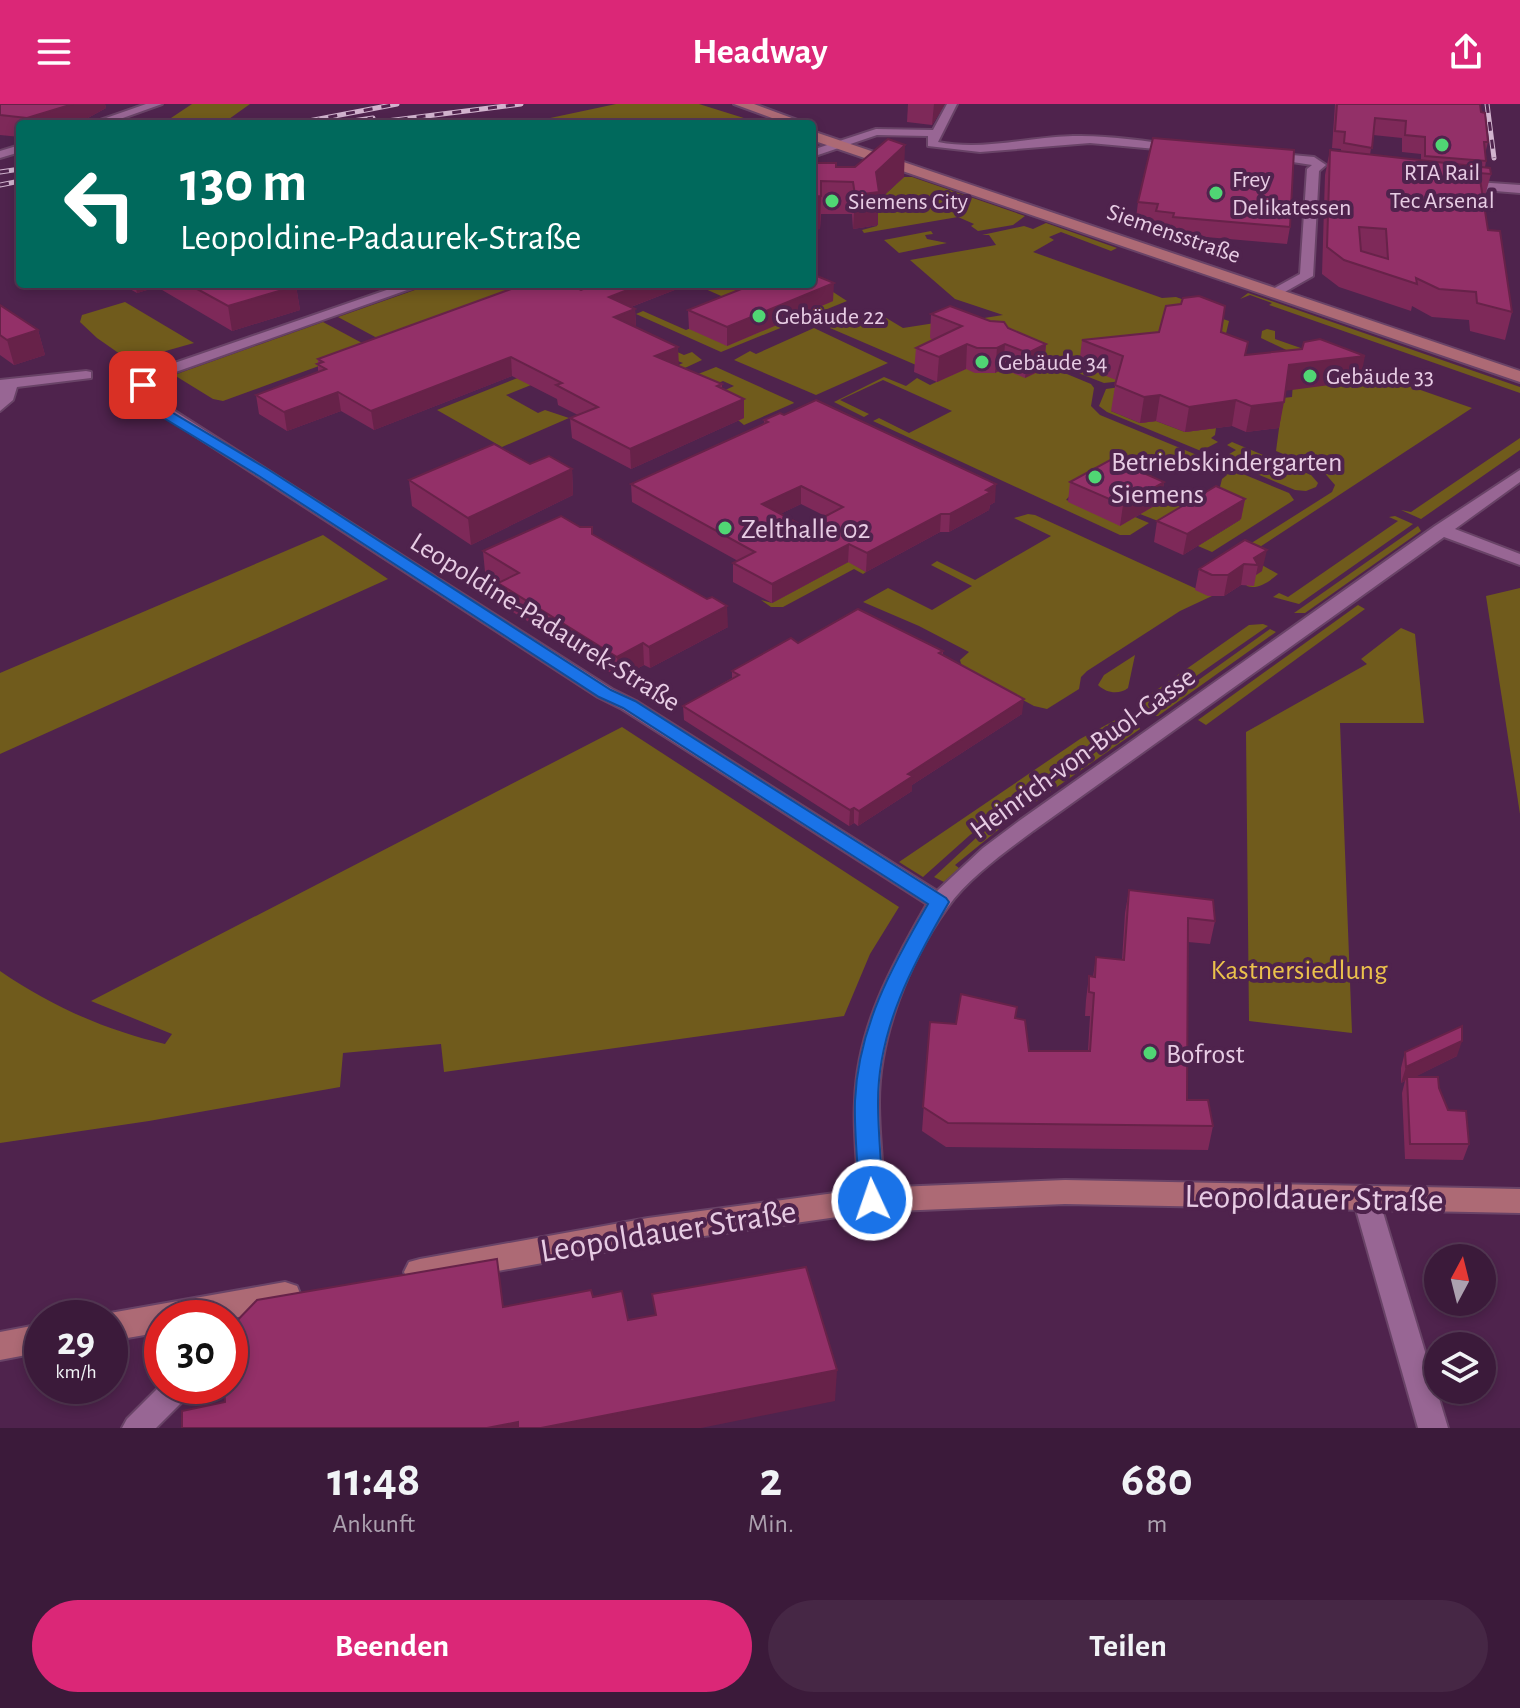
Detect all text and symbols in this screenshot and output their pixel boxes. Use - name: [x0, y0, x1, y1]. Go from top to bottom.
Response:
- icon: menu: [32, 30, 76, 74]
- icon: share: [1444, 30, 1488, 74]
- text: Headway: [692, 34, 828, 70]
- marker: RTA Rail Tec Arsenal: [1433, 136, 1451, 154]
- icon: left: [48, 152, 152, 256]
- text: 130 m: [180, 155, 307, 211]
- place label: RTA Rail Tec Arsenal: [1389, 161, 1495, 213]
- place label: Frey Delikatessen: [1232, 168, 1351, 220]
- marker: Frey Delikatessen: [1207, 184, 1225, 202]
- place label: Siemens City: [848, 190, 968, 214]
- marker: Siemens City: [823, 192, 841, 210]
- street label: Siemensstraße: [1104, 200, 1243, 268]
- text: Leopoldine-Padaurek-Straße: [180, 220, 581, 256]
- place label: Gebäude 22: [775, 305, 885, 329]
- marker: Gebäude 22: [750, 307, 768, 325]
- pin: [109, 351, 177, 419]
- place label: Gebäude 34: [998, 351, 1108, 375]
- marker: Gebäude 34: [973, 353, 991, 371]
- icon: arrive: [121, 363, 165, 407]
- place label: Gebäude 33: [1326, 365, 1434, 389]
- marker: Gebäude 33: [1301, 367, 1319, 385]
- place label: Betriebskindergarten Siemens: [1111, 449, 1342, 509]
- marker: Betriebskindergarten Siemens: [1086, 468, 1104, 486]
- place label: Zelthalle 02: [741, 516, 870, 544]
- marker: Zelthalle 02: [716, 519, 734, 537]
- street label: Leopoldine-Padaurek-Straße: [405, 528, 685, 717]
- street label: Heinrich-von-Buol-Gasse: [966, 663, 1201, 844]
- park label: Kastnersiedlung: [1210, 957, 1388, 985]
- place label: Bofrost: [1166, 1041, 1245, 1069]
- marker: Bofrost: [1141, 1044, 1159, 1062]
- position arrow: [830, 1158, 914, 1242]
- street label: Leopoldauer Straße: [1184, 1180, 1444, 1218]
- street label: Leopoldauer Straße: [538, 1195, 799, 1269]
- north arrow: [1424, 1244, 1496, 1316]
- map controls: [1424, 1244, 1496, 1404]
- speed limit sign: 30: [144, 1300, 248, 1404]
- text: 29: [57, 1322, 95, 1362]
- button: layers: [1424, 1332, 1496, 1404]
- text: km/h: [55, 1362, 97, 1382]
- text: 11:48: [327, 1457, 421, 1505]
- text: 2: [759, 1457, 782, 1505]
- text: 680: [1121, 1457, 1193, 1505]
- text: Ankunft: [333, 1511, 415, 1537]
- text: Min.: [748, 1511, 794, 1537]
- text: m: [1147, 1511, 1167, 1537]
- button: Beenden: [32, 1600, 752, 1692]
- button: Teilen: [768, 1600, 1488, 1692]

